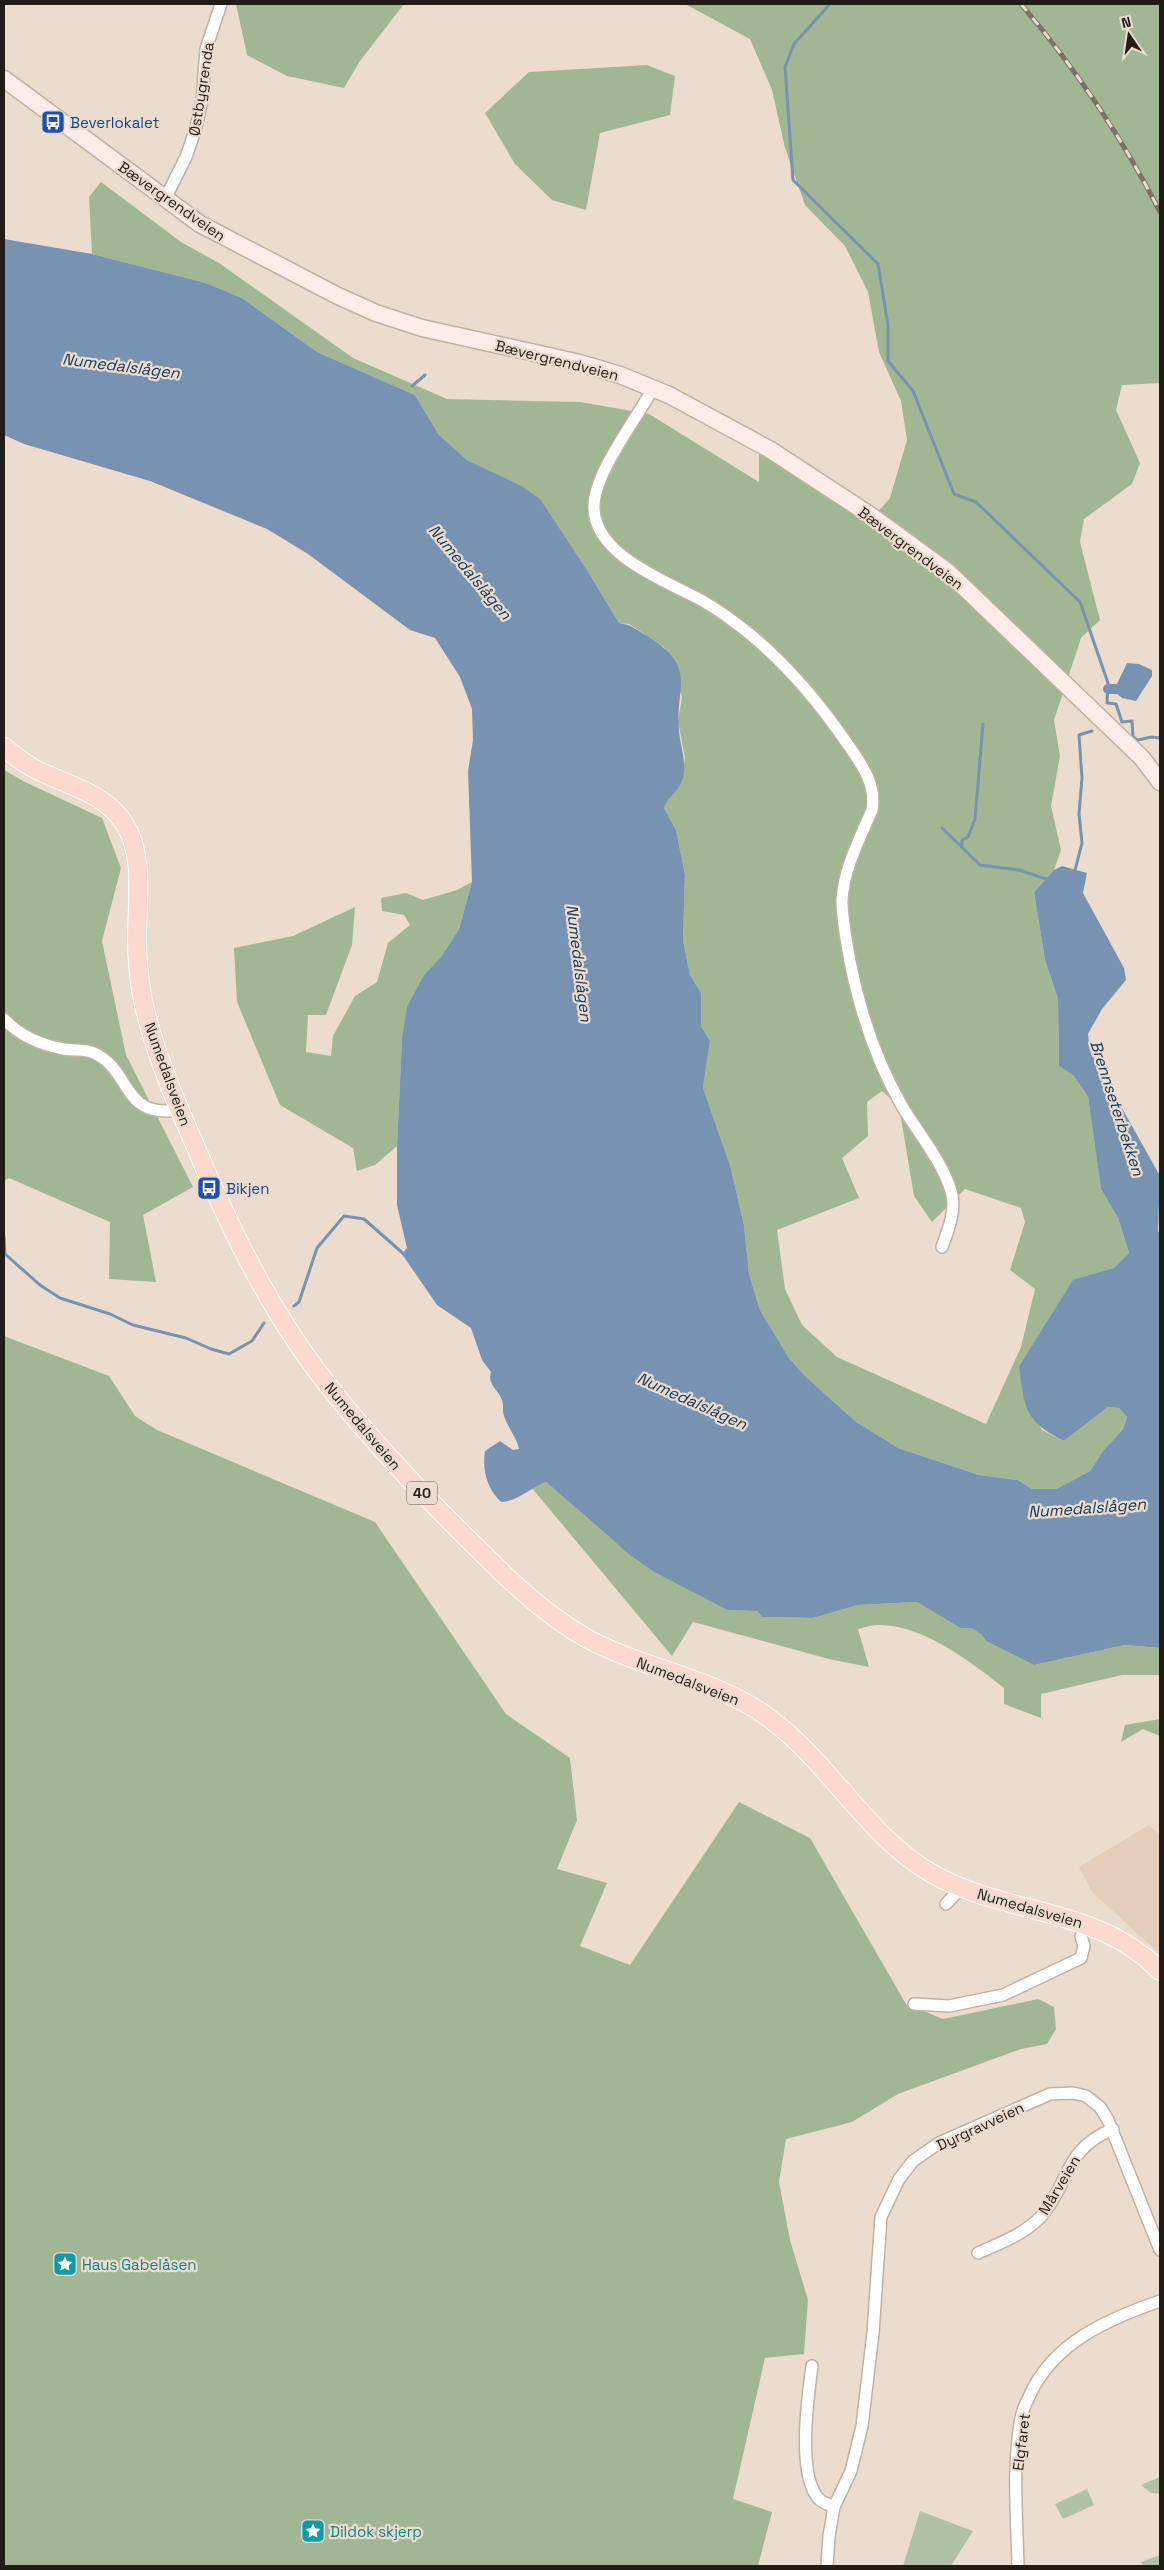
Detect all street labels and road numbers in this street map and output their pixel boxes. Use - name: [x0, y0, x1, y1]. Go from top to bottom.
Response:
- street label: Østbygrenda: [184, 40, 218, 137]
- street label: Bævergrendveien: [115, 157, 229, 245]
- street label: Bævergrendveien: [493, 335, 621, 385]
- street label: Bævergrendveien: [855, 502, 967, 594]
- street label: Numedalsveien: [140, 1020, 196, 1128]
- street label: Numedalsveien: [321, 1378, 405, 1474]
- road number: 40: [407, 1482, 437, 1505]
- street label: Numedalsveien: [634, 1653, 742, 1709]
- street label: Numedalsveien: [975, 1884, 1085, 1932]
- street label: Dyrgravveien: [933, 2097, 1027, 2155]
- street label: Mårveien: [1034, 2152, 1084, 2218]
- street label: Elgfaret: [1008, 2412, 1034, 2472]

